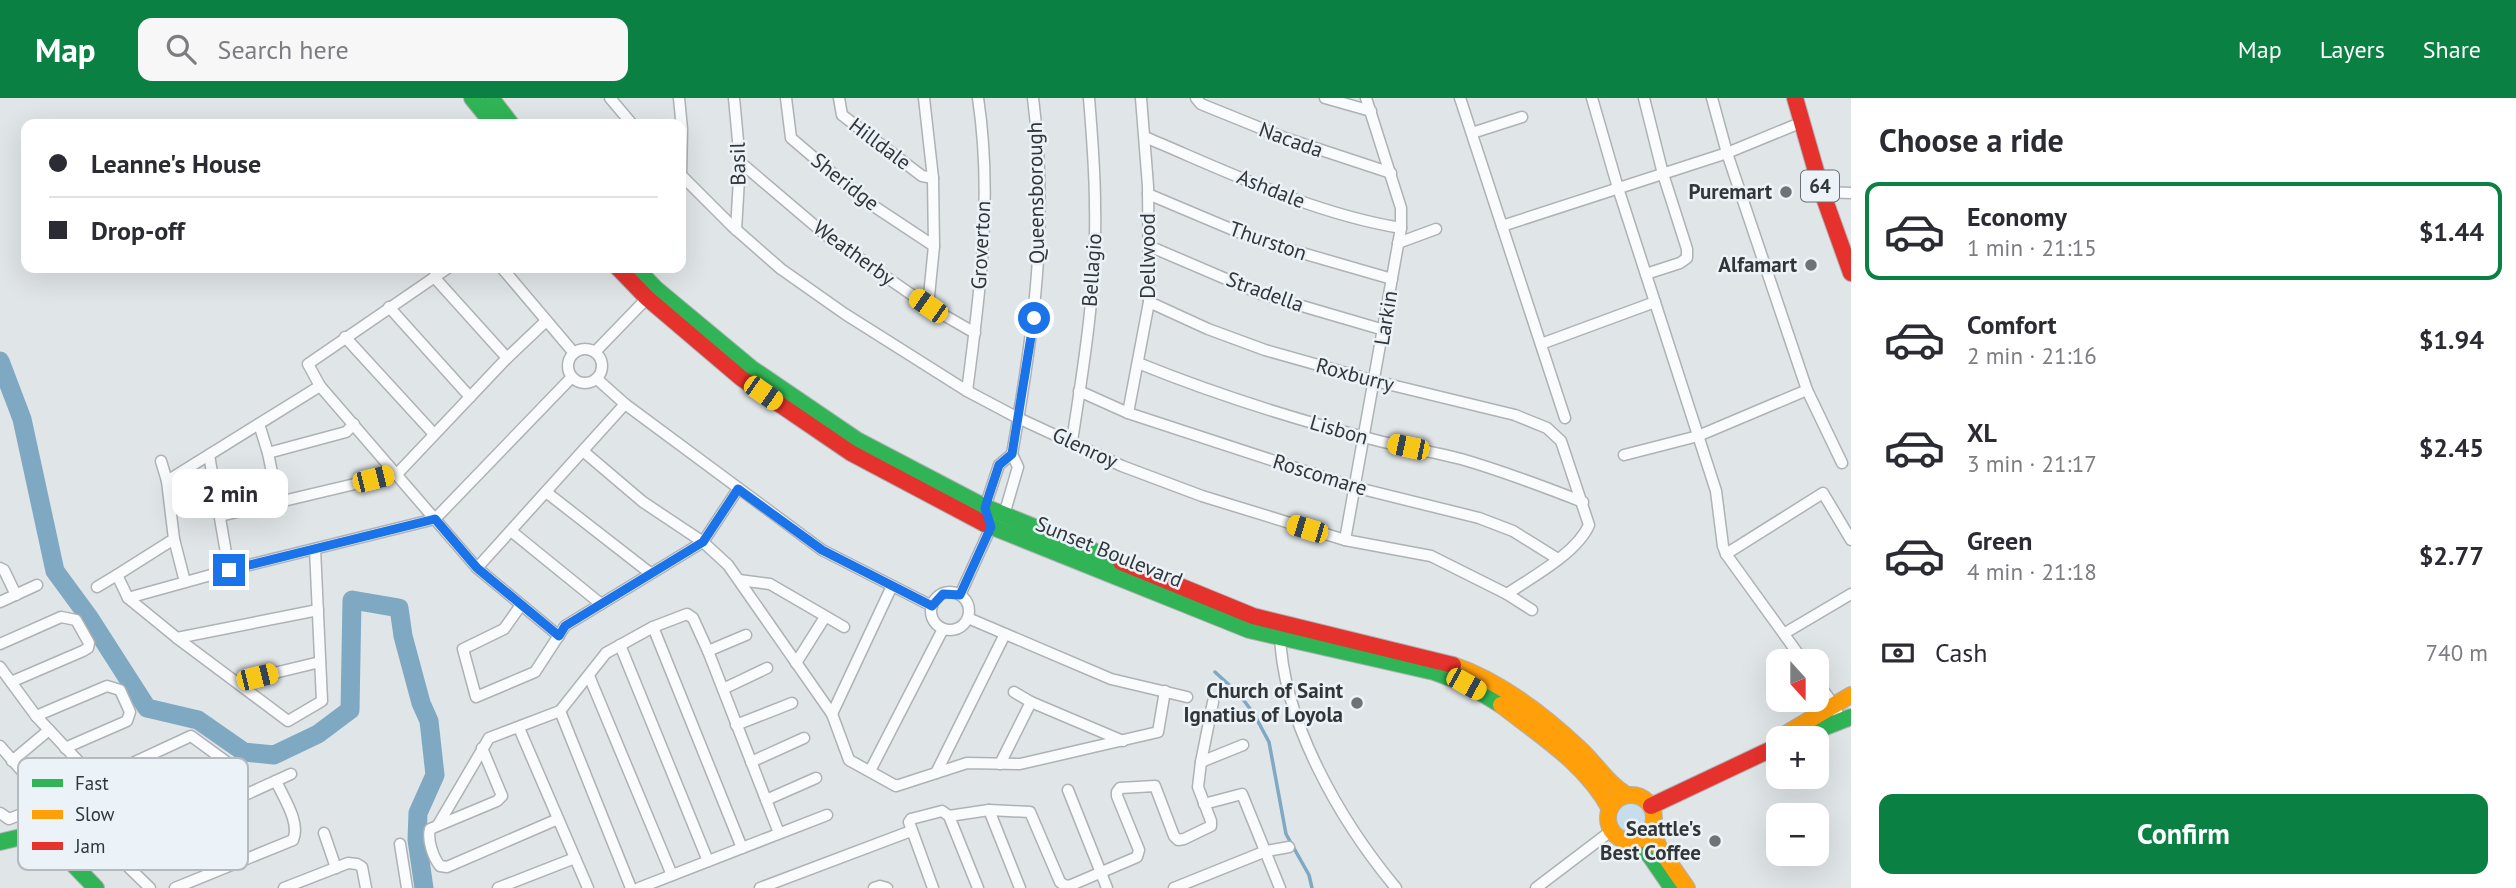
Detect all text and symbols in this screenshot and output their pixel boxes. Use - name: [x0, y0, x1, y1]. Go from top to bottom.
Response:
- search box: [138, 18, 628, 81]
- text: Map: [35, 28, 96, 71]
- icon: search: [162, 30, 200, 68]
- text: Search here: [218, 33, 349, 66]
- text: Map: [2238, 34, 2282, 65]
- text: Layers: [2320, 34, 2385, 65]
- text: Share: [2423, 34, 2481, 65]
- street label: Hilldale: [844, 112, 917, 176]
- street label: Nacada: [1255, 116, 1327, 164]
- text: Choose a ride: [1879, 119, 2064, 161]
- street label: Queensborough: [1021, 122, 1050, 264]
- street label: Basil: [724, 142, 751, 186]
- text: Leanne's House: [91, 147, 261, 180]
- street label: Sheridge: [806, 147, 885, 217]
- street label: Ashdale: [1233, 163, 1309, 214]
- road number: 64: [1801, 170, 1839, 202]
- place label: Puremart: [1689, 178, 1773, 205]
- marker: Puremart: [1778, 184, 1794, 200]
- street label: Groverton: [965, 200, 996, 290]
- icon: car: [1883, 200, 1946, 263]
- text: Economy: [1967, 200, 2067, 233]
- street label: Dellwood: [1134, 213, 1161, 299]
- text: Drop-off: [91, 214, 185, 247]
- street label: Weatherby: [808, 214, 901, 292]
- street label: Thurston: [1226, 215, 1310, 266]
- text: $1.44: [2419, 215, 2484, 248]
- street label: Bellagio: [1075, 232, 1108, 308]
- text: 1 min · 21:15: [1967, 233, 2097, 262]
- place label: Alfamart: [1718, 251, 1798, 278]
- marker: Alfamart: [1803, 257, 1819, 273]
- street label: Stradella: [1223, 265, 1308, 318]
- car: [905, 285, 952, 327]
- street label: Larkin: [1368, 289, 1403, 347]
- route start: [1018, 302, 1050, 334]
- icon: car: [1883, 308, 1946, 371]
- text: Comfort: [1967, 308, 2057, 341]
- text: $1.94: [2419, 323, 2484, 356]
- text: 2 min · 21:16: [1967, 341, 2097, 370]
- street label: Roxburry: [1313, 351, 1397, 398]
- car: [740, 372, 787, 414]
- street label: Lisbon: [1307, 408, 1371, 451]
- icon: car: [1883, 416, 1946, 479]
- text: XL: [1967, 416, 1997, 449]
- street label: Glenroy: [1048, 421, 1122, 474]
- text: $2.45: [2419, 431, 2484, 464]
- car: [1386, 432, 1431, 462]
- street label: Roscomare: [1270, 447, 1371, 502]
- text: 3 min · 21:17: [1967, 449, 2097, 478]
- car: [351, 464, 396, 494]
- callout: 2 min: [171, 468, 287, 518]
- text: 2 min: [202, 479, 258, 508]
- street label: Sunset Boulevard: [1032, 510, 1187, 593]
- car: [1284, 513, 1331, 545]
- icon: car: [1883, 524, 1946, 587]
- text: Green: [1967, 524, 2032, 557]
- text: $2.77: [2419, 539, 2484, 572]
- route end: [213, 554, 245, 586]
- text: 4 min · 21:18: [1967, 557, 2097, 586]
- icon: cash: [1879, 634, 1917, 672]
- text: Cash: [1935, 636, 1987, 669]
- text: 740 m: [2426, 638, 2488, 667]
- north arrow: [1766, 649, 1829, 712]
- map controls: [1766, 649, 1829, 866]
- car: [235, 662, 280, 692]
- car: [1443, 665, 1490, 703]
- place label: Church of Saint Ignatius of Loyola: [1184, 677, 1344, 728]
- marker: Church of Saint Ignatius of Loyola: [1349, 695, 1365, 711]
- button: +: [1766, 726, 1829, 789]
- legend: [18, 758, 248, 870]
- text: Fast: [75, 771, 109, 795]
- button: Confirm: [1879, 794, 2488, 874]
- text: Slow: [75, 802, 115, 826]
- button: −: [1766, 803, 1829, 866]
- place label: Seattle's Best Coffee: [1600, 815, 1701, 866]
- marker: Seattle's Best Coffee: [1707, 833, 1723, 849]
- text: Jam: [74, 834, 105, 858]

